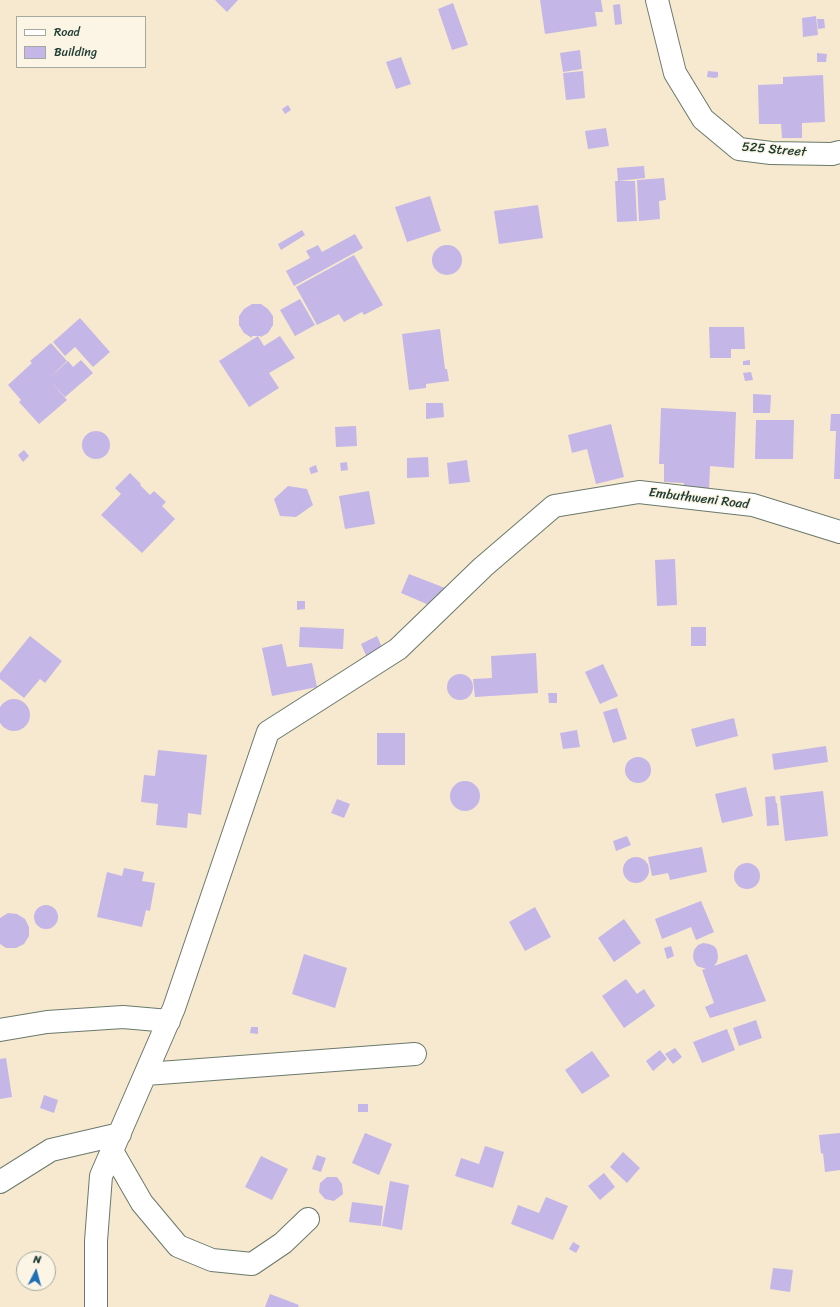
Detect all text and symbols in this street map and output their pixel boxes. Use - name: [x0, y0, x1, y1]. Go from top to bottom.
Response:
- legend: [16, 16, 146, 68]
- text: Road: [54, 21, 80, 43]
- text: Building: [54, 41, 97, 63]
- street label: 525 Street: [741, 139, 807, 161]
- street label: Embuthweni Road: [648, 485, 750, 513]
- text: N: [32, 1250, 42, 1269]
- north arrow: [16, 1251, 56, 1291]

